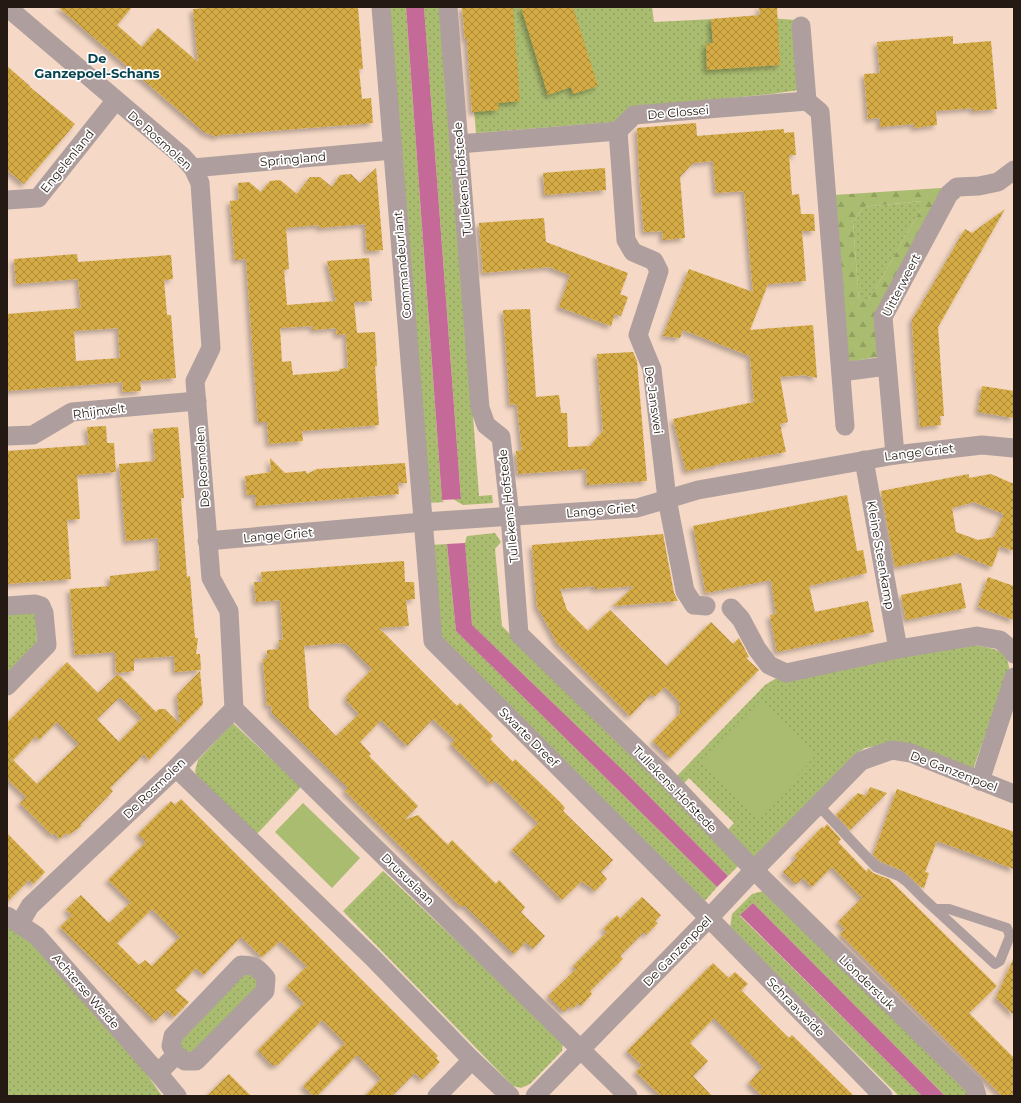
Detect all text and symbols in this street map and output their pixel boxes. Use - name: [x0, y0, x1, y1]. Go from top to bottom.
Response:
- district label: De Ganzepoel-Schans: [34, 50, 160, 81]
- street label: De Clossei: [647, 102, 709, 122]
- street label: De Rosmolen: [125, 107, 195, 173]
- street label: Tullekens Hofstede: [450, 121, 474, 237]
- street label: Engelenland: [37, 126, 97, 196]
- street label: Springland: [259, 149, 327, 169]
- street label: Commandeurlant: [390, 210, 414, 319]
- street label: Uitterweert: [879, 251, 923, 319]
- street label: De Janswei: [642, 365, 666, 435]
- street label: Rhijnvelt: [72, 400, 126, 422]
- street label: De Rosmolen: [192, 426, 212, 508]
- street label: Lange Griet: [883, 440, 955, 464]
- street label: Tullekens Hofstede: [495, 448, 521, 564]
- street label: Lange Griet: [565, 499, 637, 521]
- street label: Kleine Steenkamp: [864, 499, 898, 611]
- street label: Lange Griet: [242, 524, 314, 546]
- street label: Swarte Dreef: [496, 704, 562, 770]
- street label: Tullekens Hofstede: [630, 743, 720, 835]
- street label: De Ganzenpoel: [908, 747, 1000, 795]
- street label: De Rosmolen: [120, 754, 188, 822]
- street label: Drususlaan: [378, 850, 438, 908]
- street label: De Ganzenpoel: [640, 913, 714, 989]
- street label: Achterse Weide: [49, 950, 123, 1032]
- street label: Lionderstuk: [836, 952, 899, 1013]
- street label: Schraaweide: [764, 974, 828, 1040]

